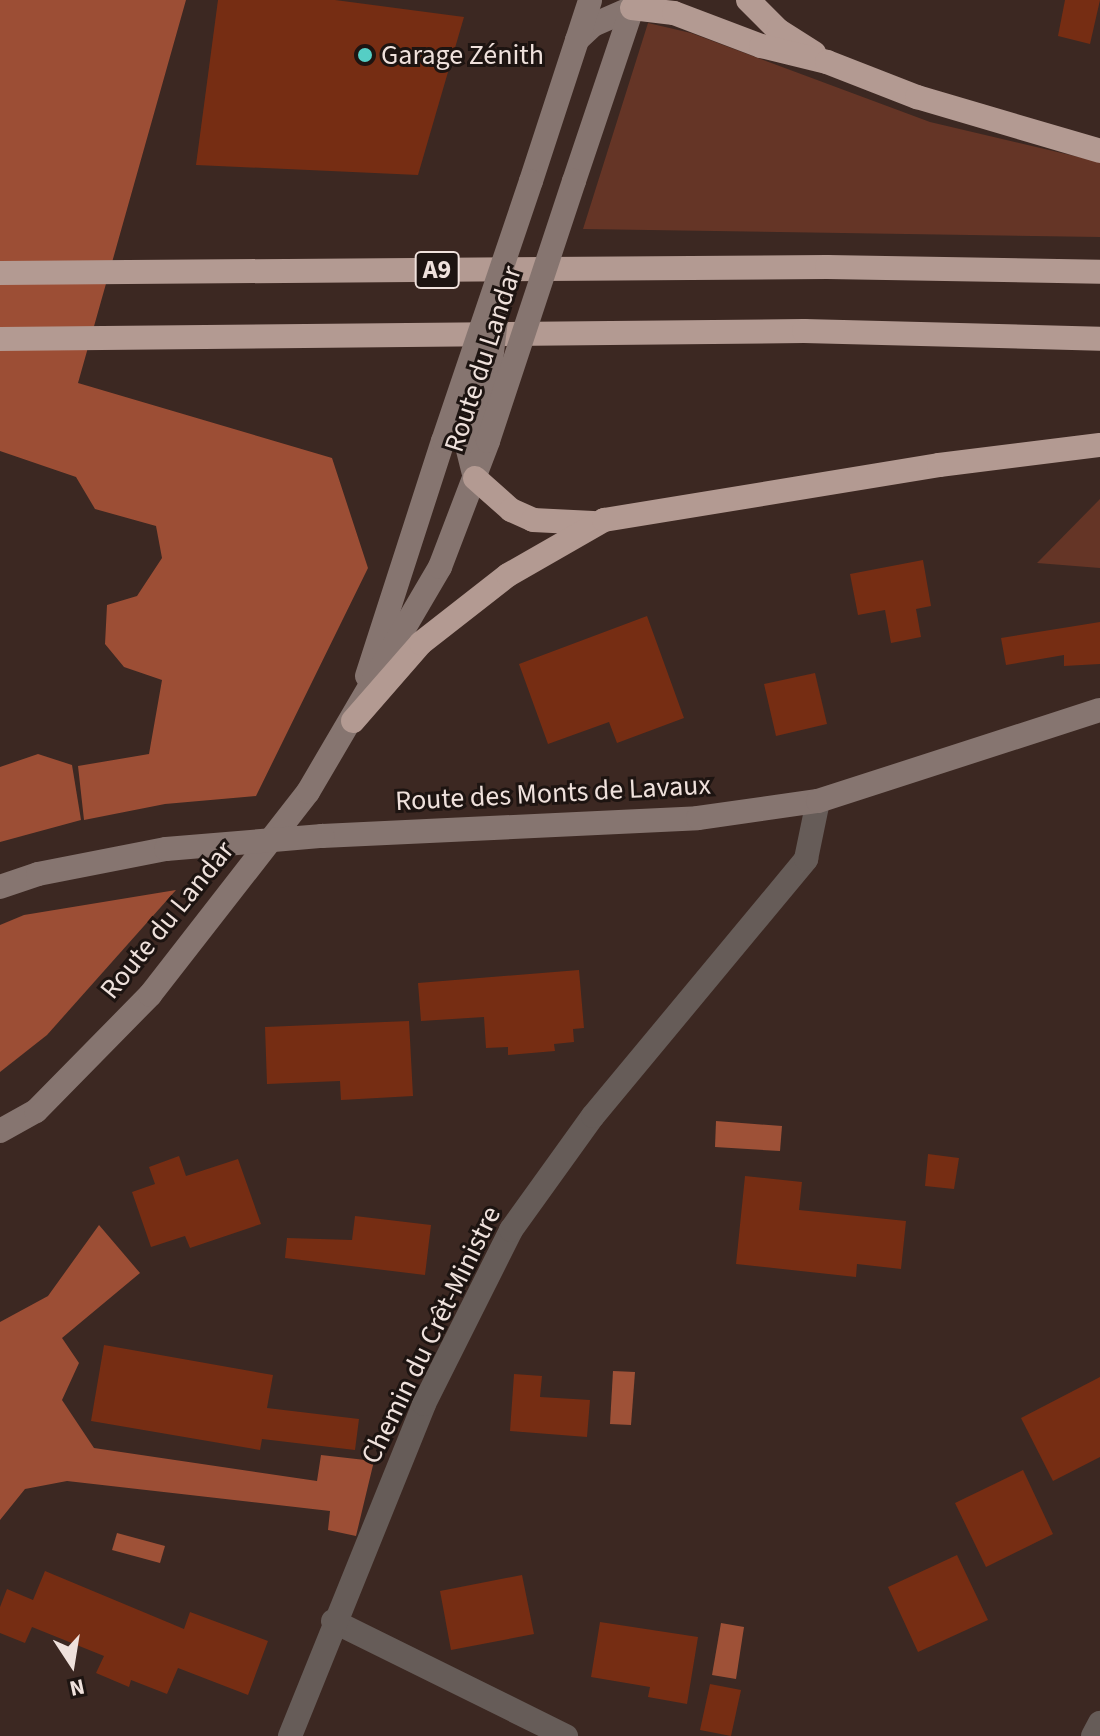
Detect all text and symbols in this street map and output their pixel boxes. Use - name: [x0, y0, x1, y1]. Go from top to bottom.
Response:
- place label: Garage Zénith: [381, 38, 544, 72]
- marker: Garage Zénith: [356, 46, 374, 64]
- road number: A9: [413, 248, 461, 292]
- street label: Route du Landar: [437, 262, 529, 456]
- street label: Route des Monts de Lavaux: [394, 768, 712, 818]
- street label: Route du Landar: [93, 834, 241, 1006]
- street label: Chemin du Crêt-Ministre: [354, 1201, 508, 1469]
- north arrow: [32, 1624, 112, 1704]
- text: N: [67, 1670, 87, 1705]

